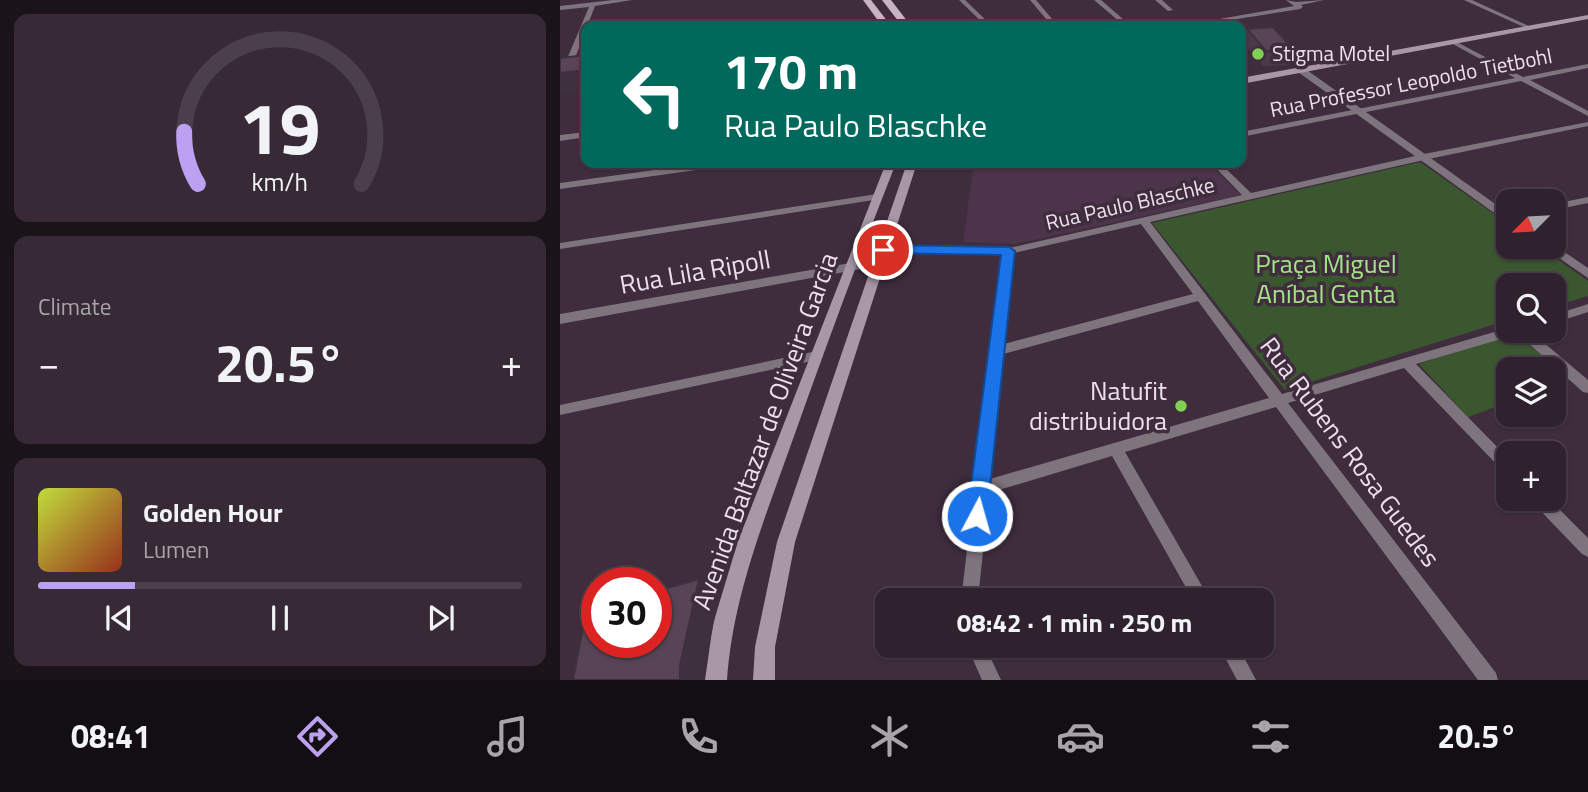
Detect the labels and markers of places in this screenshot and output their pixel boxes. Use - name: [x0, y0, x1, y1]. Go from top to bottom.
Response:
- place label: Stigma Motel: [1272, 37, 1390, 69]
- marker: Stigma Motel: [1250, 46, 1266, 62]
- pin: [853, 220, 913, 280]
- place label: Natufit distribuidora: [1029, 371, 1167, 440]
- marker: Natufit distribuidora: [1173, 398, 1189, 414]

